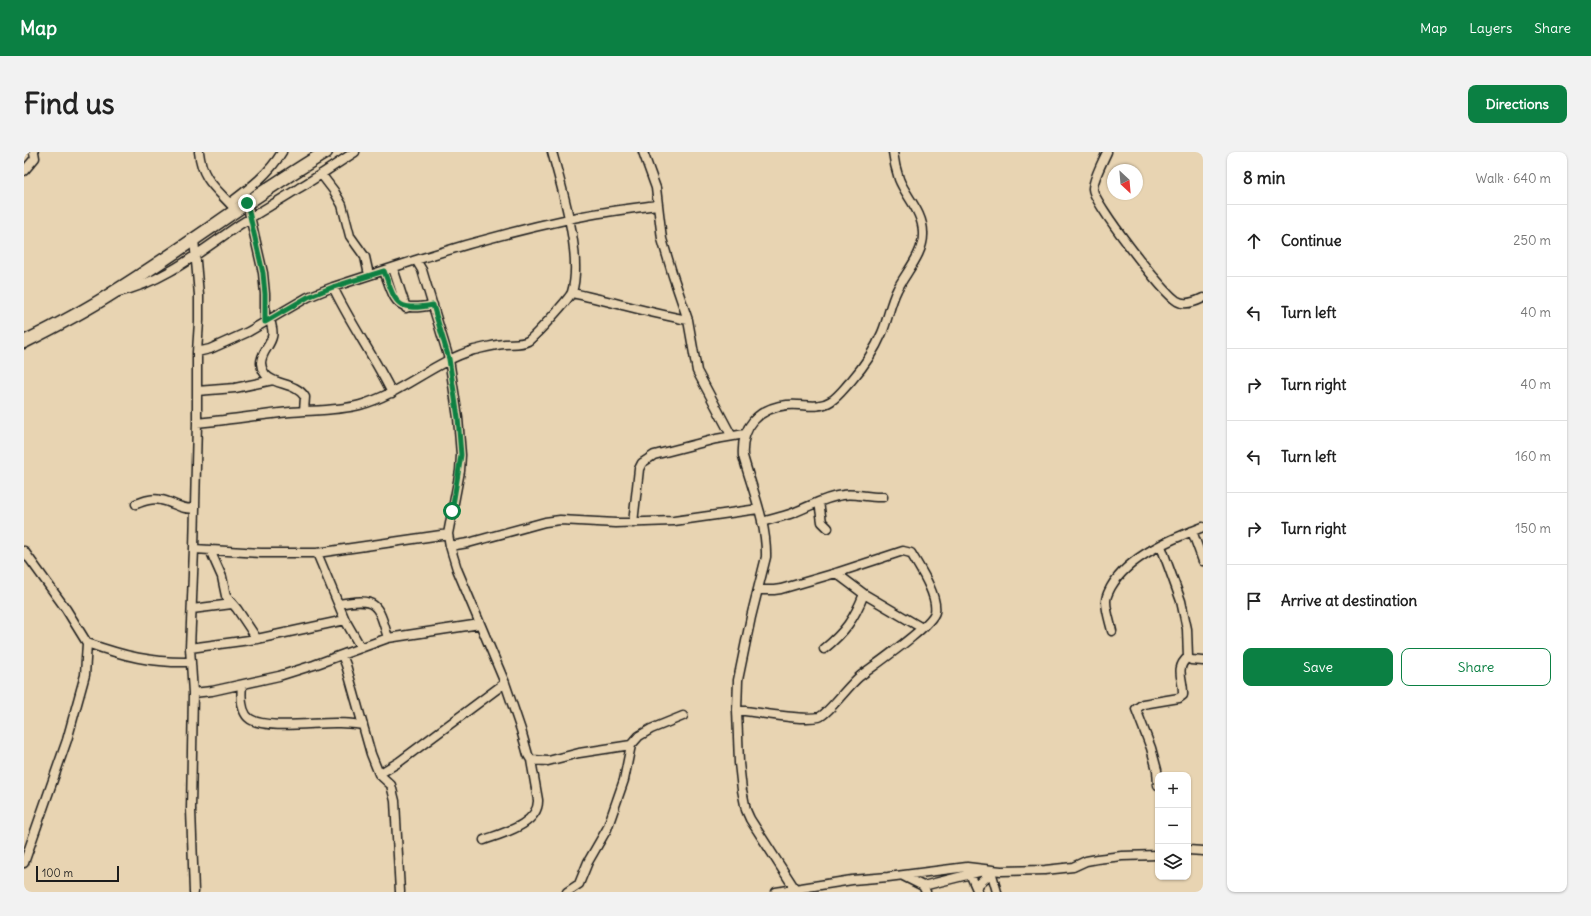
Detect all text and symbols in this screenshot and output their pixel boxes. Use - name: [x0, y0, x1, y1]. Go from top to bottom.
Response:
- text: Map: [20, 16, 57, 40]
- text: Map: [1420, 19, 1447, 37]
- text: Layers: [1469, 19, 1512, 37]
- text: Share: [1534, 19, 1571, 37]
- button: Directions: [1468, 85, 1567, 123]
- text: Find us: [24, 86, 115, 122]
- north arrow: [1107, 164, 1143, 200]
- text: 8 min: [1243, 167, 1285, 189]
- text: Walk · 640 m: [1476, 170, 1551, 187]
- route end: [238, 194, 256, 212]
- icon: ahead: [1243, 230, 1265, 252]
- text: Continue: [1281, 231, 1342, 250]
- text: 250 m: [1513, 232, 1551, 249]
- icon: left: [1243, 302, 1265, 324]
- text: Turn left: [1281, 303, 1336, 322]
- text: 40 m: [1520, 304, 1551, 321]
- icon: right: [1243, 374, 1265, 396]
- text: Turn right: [1281, 375, 1346, 394]
- text: 40 m: [1520, 376, 1551, 393]
- icon: left: [1243, 446, 1265, 468]
- text: Turn left: [1281, 447, 1336, 466]
- text: 160 m: [1515, 448, 1551, 465]
- route start: [443, 502, 461, 520]
- icon: right: [1243, 518, 1265, 540]
- text: Turn right: [1281, 519, 1346, 538]
- text: 150 m: [1515, 520, 1551, 537]
- icon: arrive: [1243, 590, 1265, 612]
- text: Arrive at destination: [1281, 591, 1417, 610]
- button: Save: [1243, 648, 1393, 686]
- button: Share: [1401, 648, 1551, 686]
- map controls: [1155, 772, 1191, 880]
- button: +: [1155, 772, 1191, 808]
- button: −: [1155, 808, 1191, 844]
- button: layers: [1155, 844, 1191, 880]
- scale bar: [36, 864, 119, 883]
- text: 100 m: [42, 866, 73, 880]

